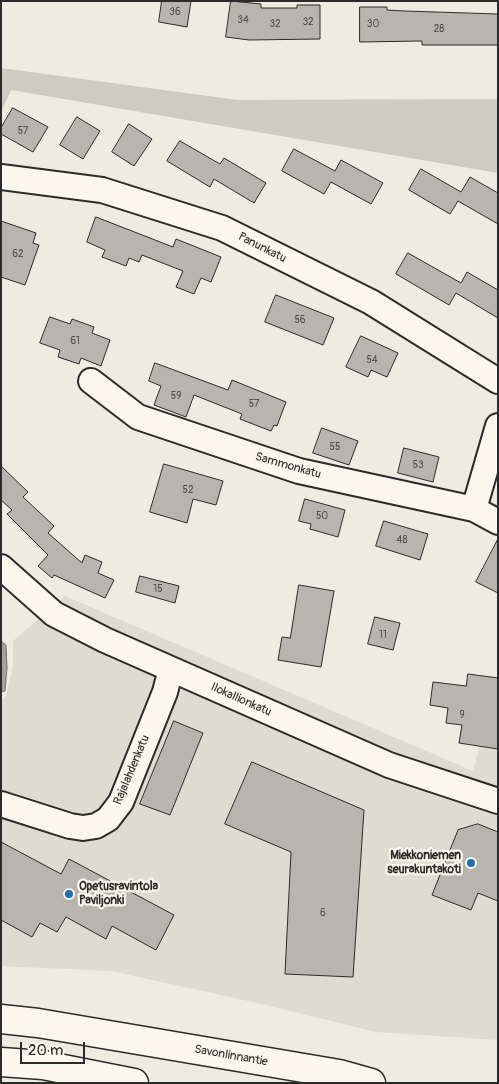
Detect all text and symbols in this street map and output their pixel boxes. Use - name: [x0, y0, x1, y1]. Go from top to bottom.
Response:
- house number: 36: [169, 6, 181, 18]
- house number: 34: [237, 14, 249, 26]
- house number: 32: [302, 16, 314, 28]
- house number: 32: [269, 18, 281, 30]
- house number: 30: [367, 18, 379, 30]
- house number: 28: [434, 23, 444, 35]
- house number: 57: [18, 125, 28, 137]
- street label: Panunkatu: [236, 230, 288, 266]
- house number: 62: [12, 248, 24, 260]
- house number: 56: [294, 314, 306, 326]
- house number: 61: [70, 335, 80, 347]
- house number: 54: [366, 354, 378, 366]
- house number: 59: [171, 390, 181, 402]
- house number: 57: [249, 398, 259, 410]
- house number: 55: [330, 441, 340, 453]
- street label: Sammonkatu: [253, 450, 323, 482]
- house number: 53: [413, 459, 423, 471]
- house number: 52: [182, 484, 194, 496]
- house number: 50: [316, 510, 328, 522]
- house number: 48: [397, 534, 407, 546]
- house number: 15: [153, 583, 163, 595]
- house number: 11: [379, 629, 387, 641]
- street label: Ilokallionkatu: [208, 680, 274, 720]
- house number: 9: [459, 709, 465, 721]
- street label: Rajalahdenkatu: [111, 733, 153, 807]
- place label: Miekkoniemen seurakuntakoti: [387, 849, 461, 877]
- marker: Miekkoniemen seurakuntakoti: [465, 857, 477, 869]
- place label: Opetusravintola Paviljonki: [79, 880, 158, 908]
- marker: Opetusravintola Paviljonki: [63, 888, 75, 900]
- house number: 6: [320, 907, 326, 919]
- scale bar: [22, 1032, 88, 1064]
- text: 20 m: [28, 1041, 63, 1060]
- street label: Savonlinnantie: [193, 1042, 269, 1070]

